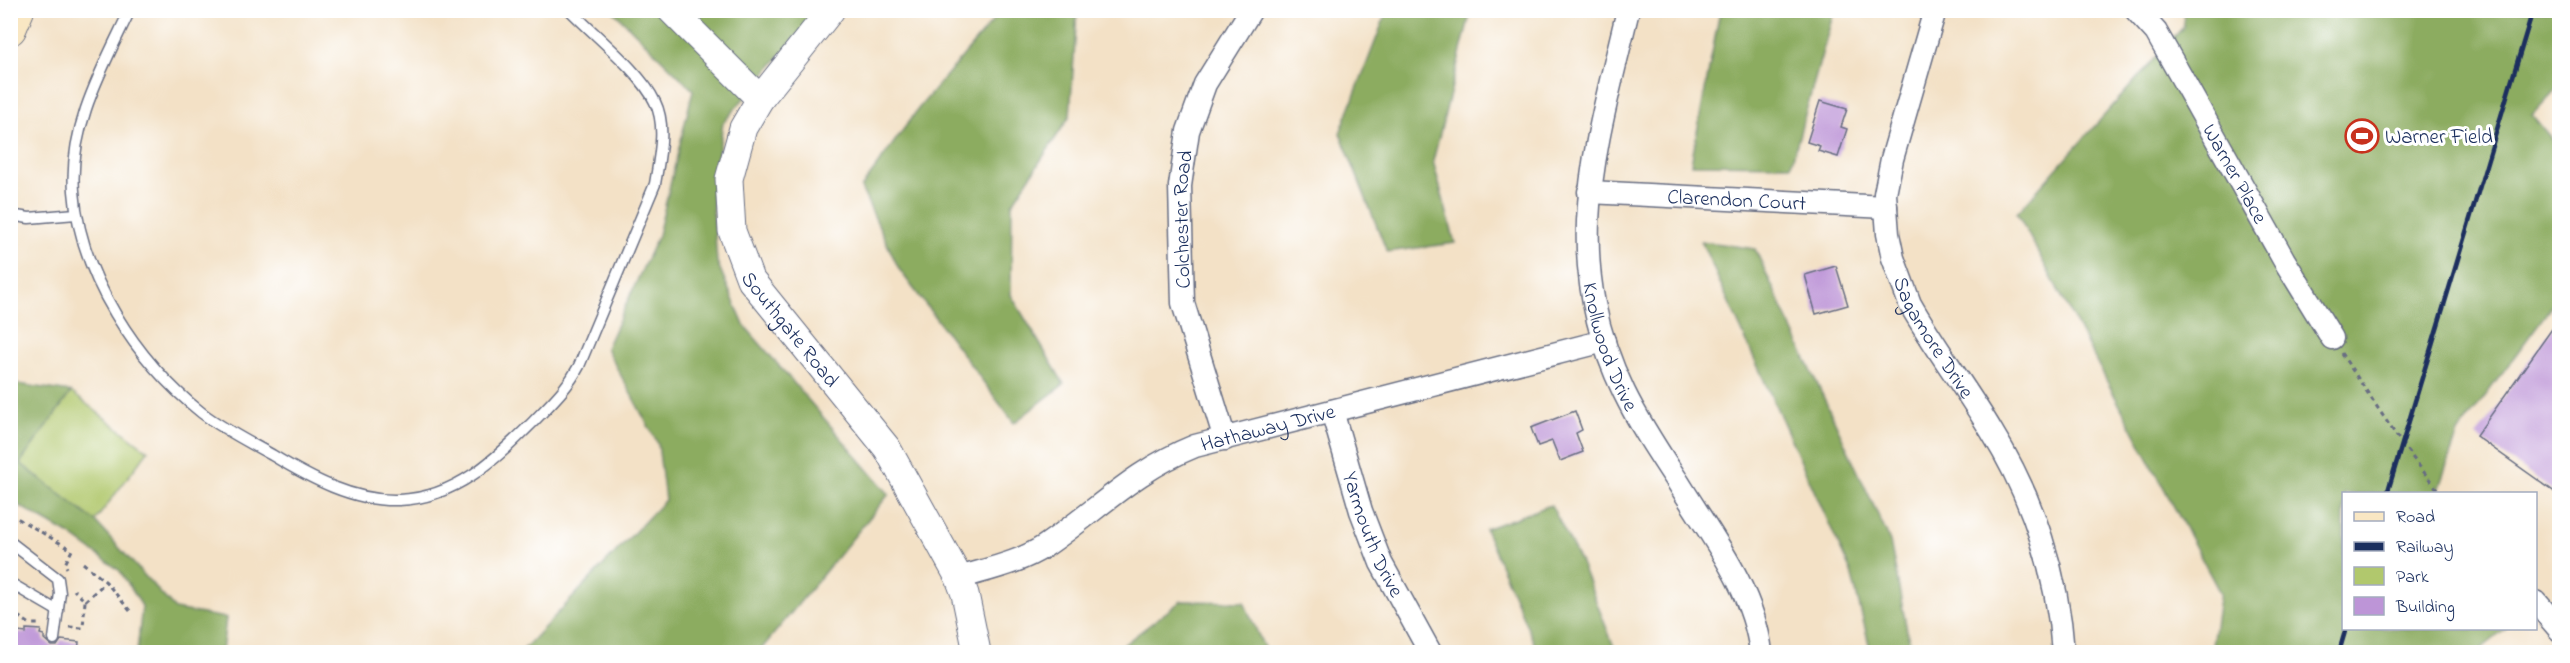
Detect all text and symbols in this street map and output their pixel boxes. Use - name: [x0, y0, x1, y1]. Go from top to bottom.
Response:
- sports icon: Warner Field: [2344, 118, 2380, 154]
- street label: Warner Place: [2194, 119, 2274, 230]
- place label: Warner Field: [2385, 123, 2493, 153]
- street label: Colchester Road: [1167, 148, 1202, 289]
- street label: Clarendon Court: [1667, 183, 1807, 220]
- street label: Southgate Road: [733, 266, 845, 395]
- street label: Sagamore Drive: [1884, 273, 1981, 406]
- street label: Knollwood Drive: [1574, 281, 1645, 418]
- street label: Hathaway Drive: [1198, 397, 1339, 461]
- street label: Yarmouth Drive: [1333, 468, 1410, 604]
- legend: [2342, 492, 2537, 630]
- text: Road: [2396, 505, 2435, 531]
- text: Railway: [2396, 535, 2453, 561]
- text: Park: [2396, 565, 2429, 591]
- text: Building: [2395, 595, 2455, 622]

